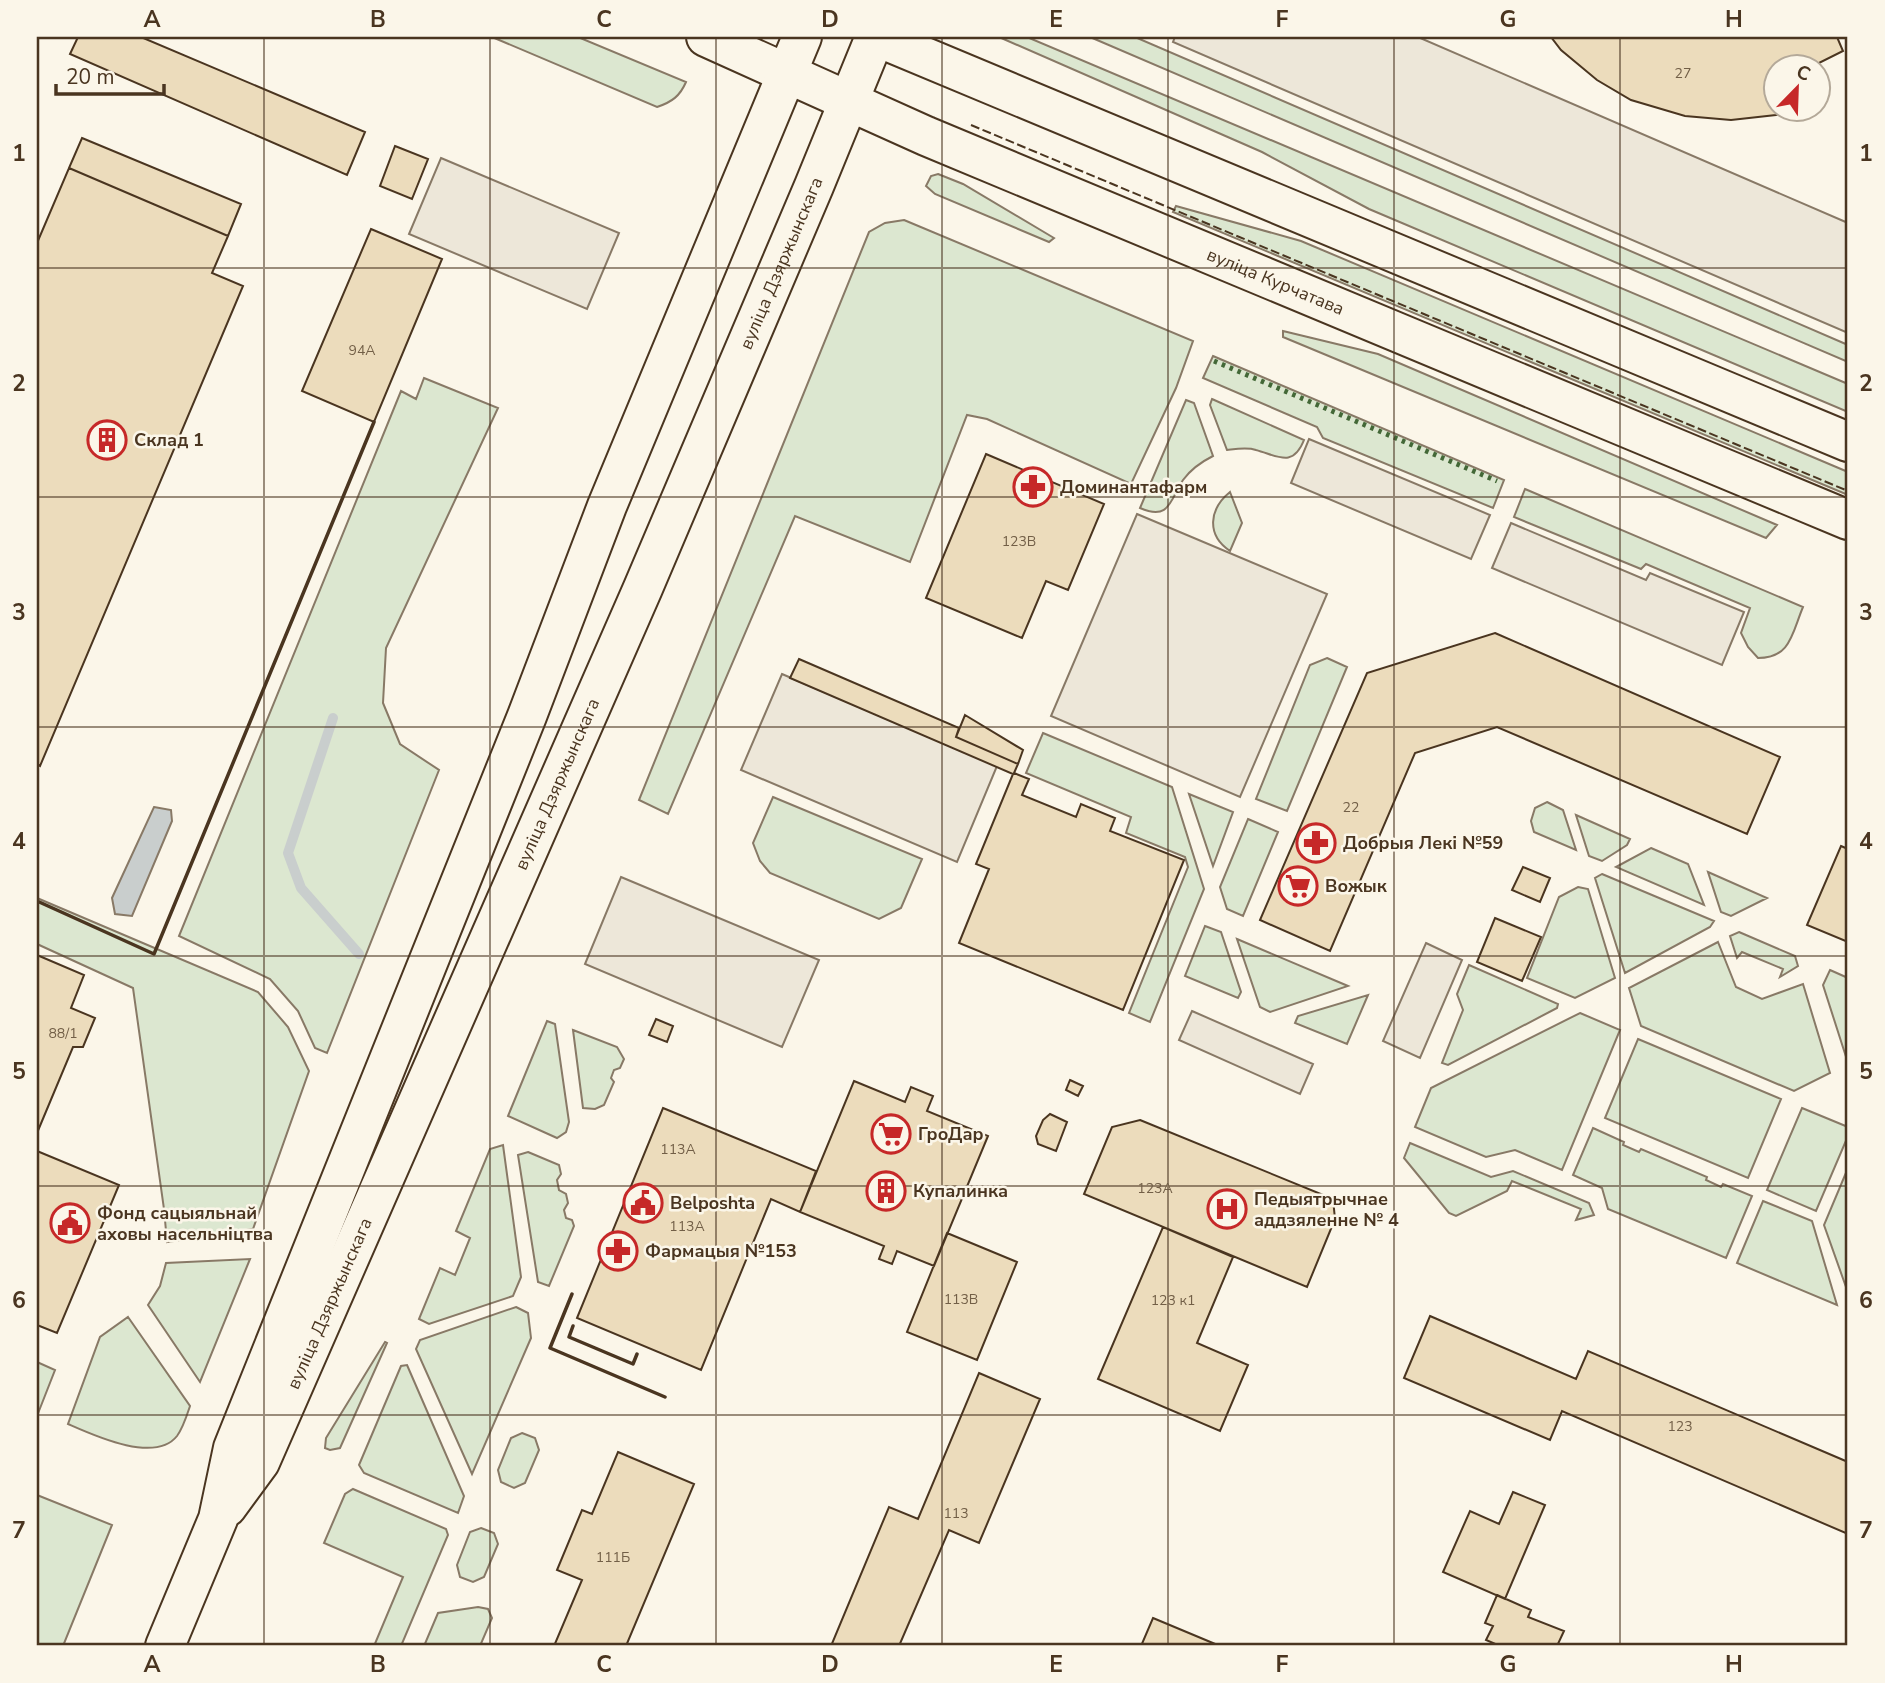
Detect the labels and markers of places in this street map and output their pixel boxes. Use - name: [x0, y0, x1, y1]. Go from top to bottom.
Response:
- building icon: Склад 1: [86, 419, 128, 461]
- place label: Склад 1: [134, 428, 204, 452]
- pharmacy icon: Доминантафарм: [1012, 466, 1054, 508]
- place label: Доминантафарм: [1060, 475, 1207, 499]
- pharmacy icon: Добрыя Лекі №59: [1295, 822, 1337, 864]
- place label: Добрыя Лекі №59: [1343, 831, 1503, 855]
- supermarket icon: Вожык: [1277, 865, 1319, 907]
- place label: Вожык: [1325, 874, 1388, 898]
- supermarket icon: ГроДар: [870, 1113, 912, 1155]
- place label: ГроДар: [918, 1122, 984, 1146]
- building icon: Купалинка: [865, 1170, 907, 1212]
- place label: Купалинка: [913, 1179, 1008, 1203]
- public building icon: Belposhta: [622, 1182, 664, 1224]
- place label: Педыятрычнае аддзяленне № 4: [1254, 1187, 1399, 1232]
- hospital icon: Педыятрычнае аддзяленне № 4: [1206, 1188, 1248, 1230]
- place label: Belposhta: [670, 1191, 755, 1215]
- place label: Фонд сацыяльнай аховы насельніцтва: [97, 1201, 273, 1246]
- public building icon: Фонд сацыяльнай аховы насельніцтва: [49, 1202, 91, 1244]
- pharmacy icon: Фармацыя №153: [597, 1230, 639, 1272]
- place label: Фармацыя №153: [645, 1239, 797, 1263]

